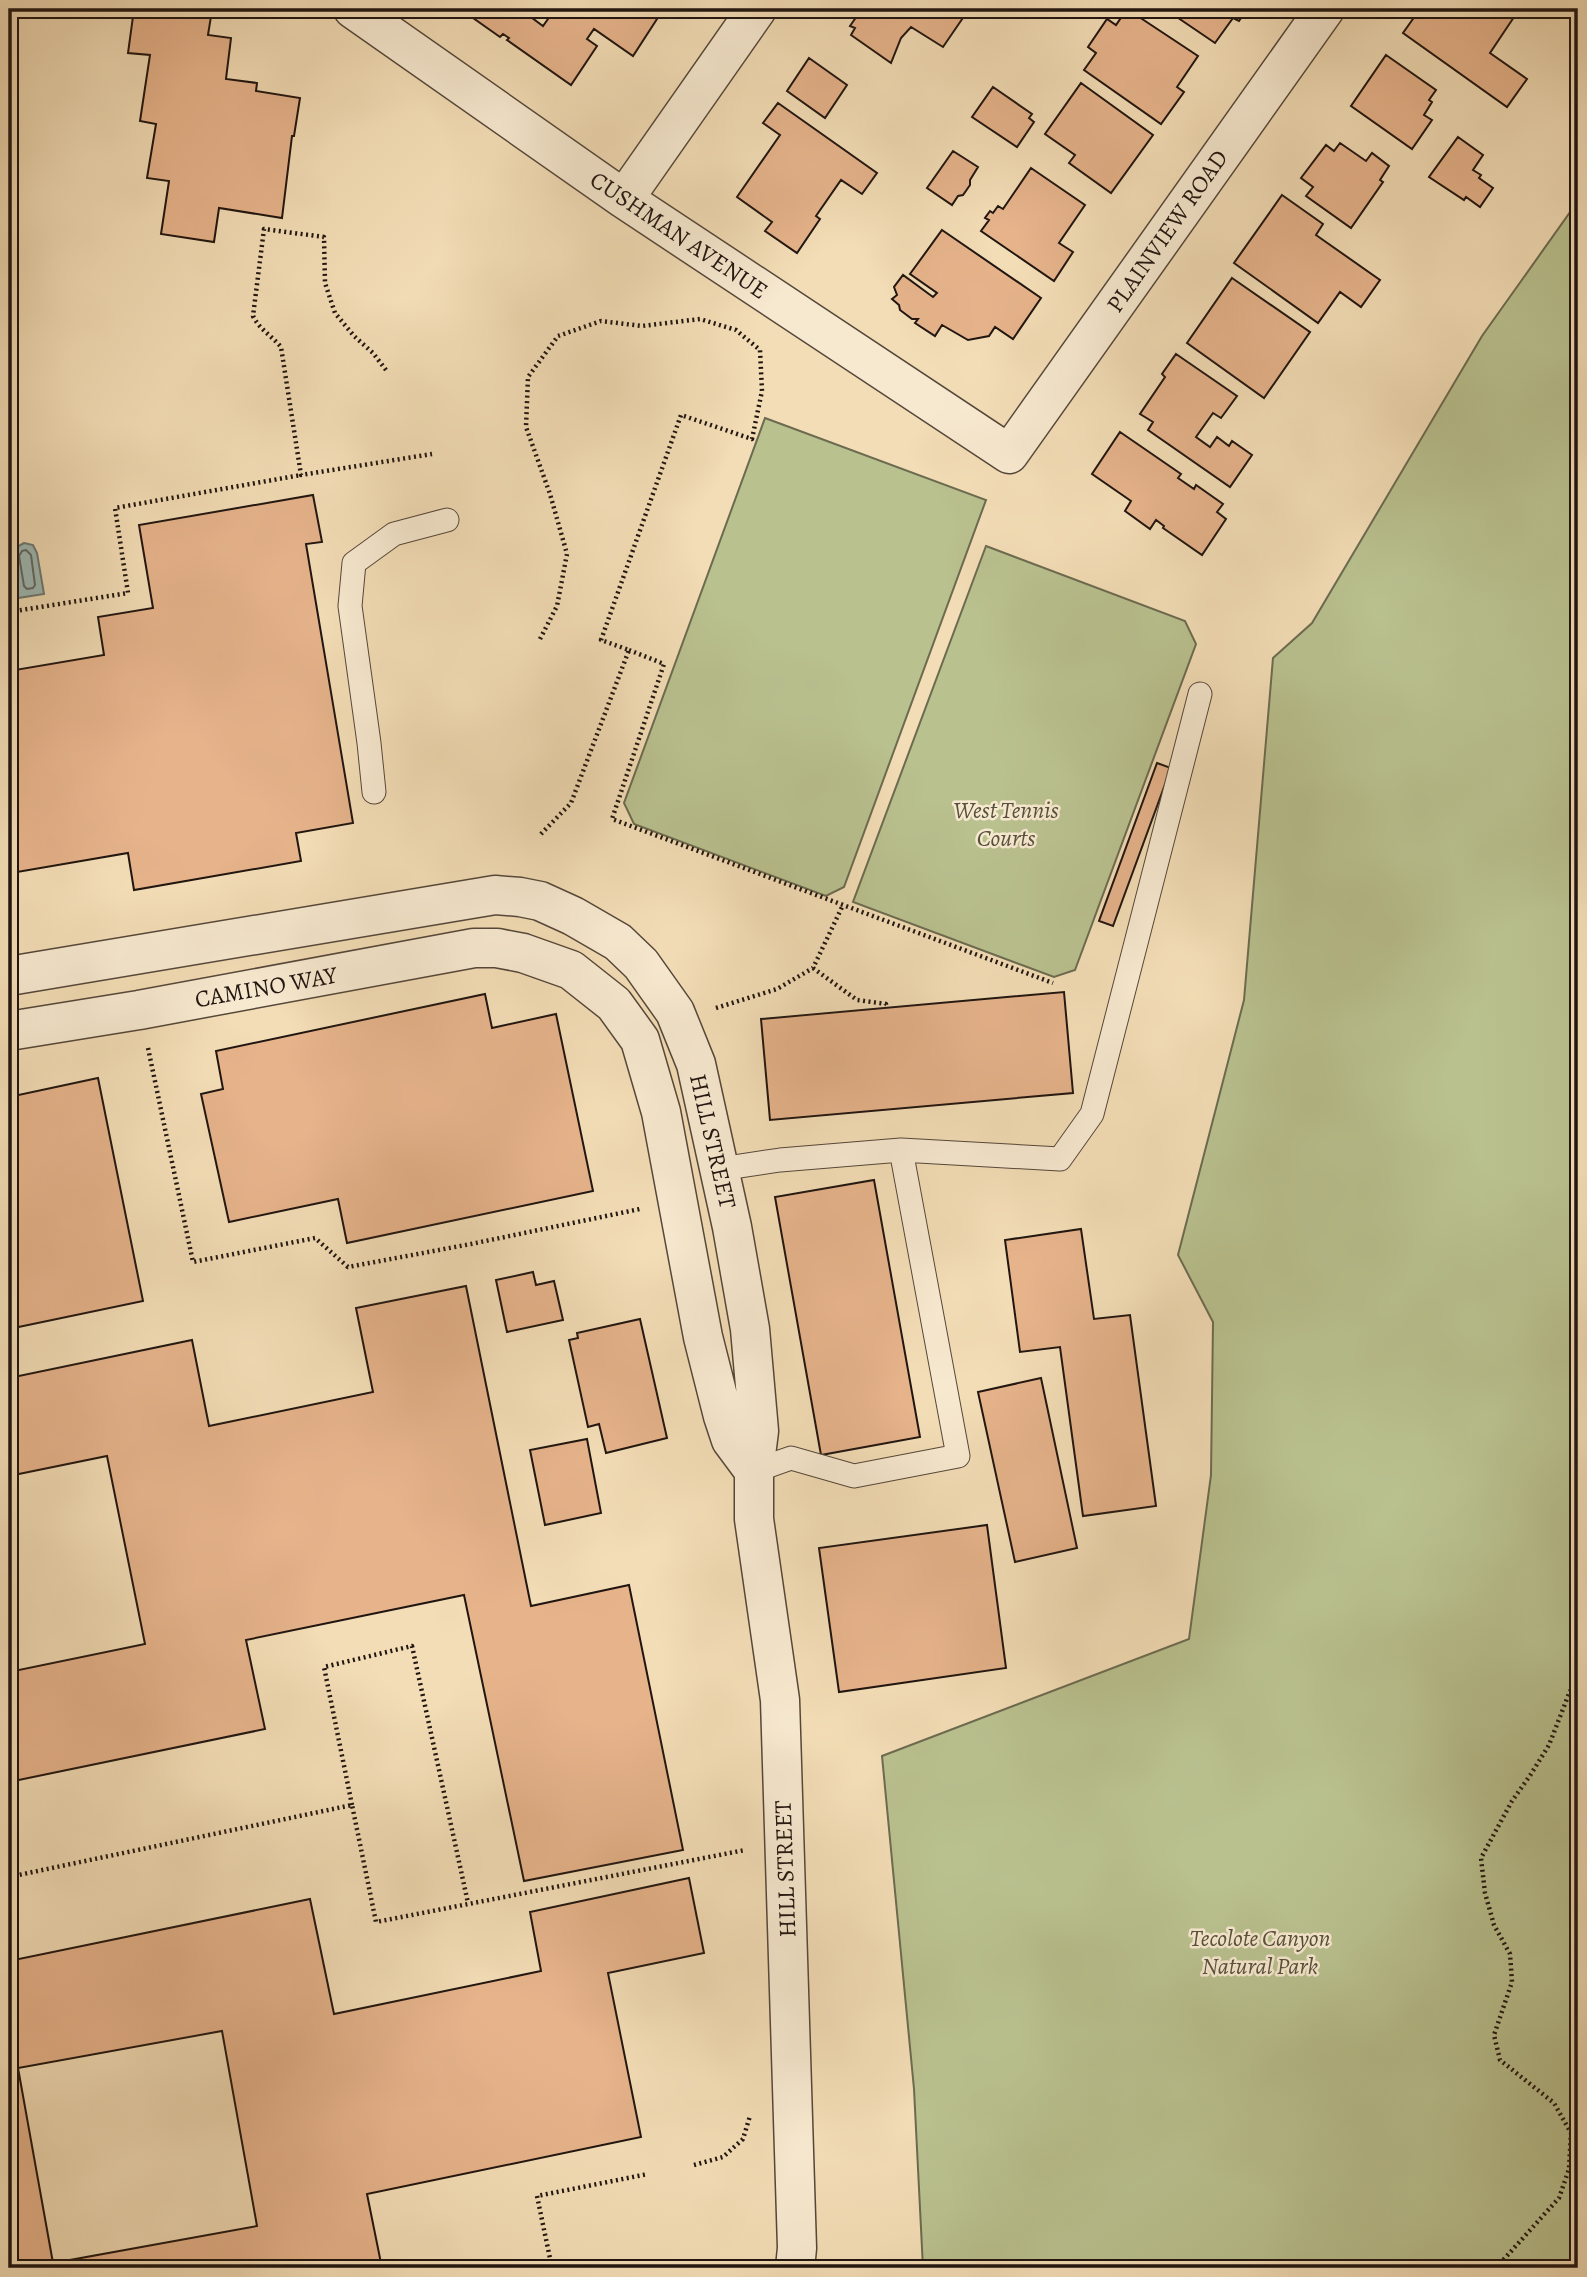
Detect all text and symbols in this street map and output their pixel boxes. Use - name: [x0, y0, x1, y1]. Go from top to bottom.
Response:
- street label: PLAINVIEW ROAD: [1099, 143, 1235, 319]
- street label: CUSHMAN AVENUE: [584, 164, 774, 306]
- park label: West Tennis Courts: [953, 794, 1059, 854]
- street label: CAMINO WAY: [192, 959, 341, 1015]
- street label: HILL STREET: [682, 1070, 744, 1212]
- street label: HILL STREET: [767, 1800, 803, 1938]
- park label: Tecolote Canyon Natural Park: [1190, 1922, 1330, 1982]

